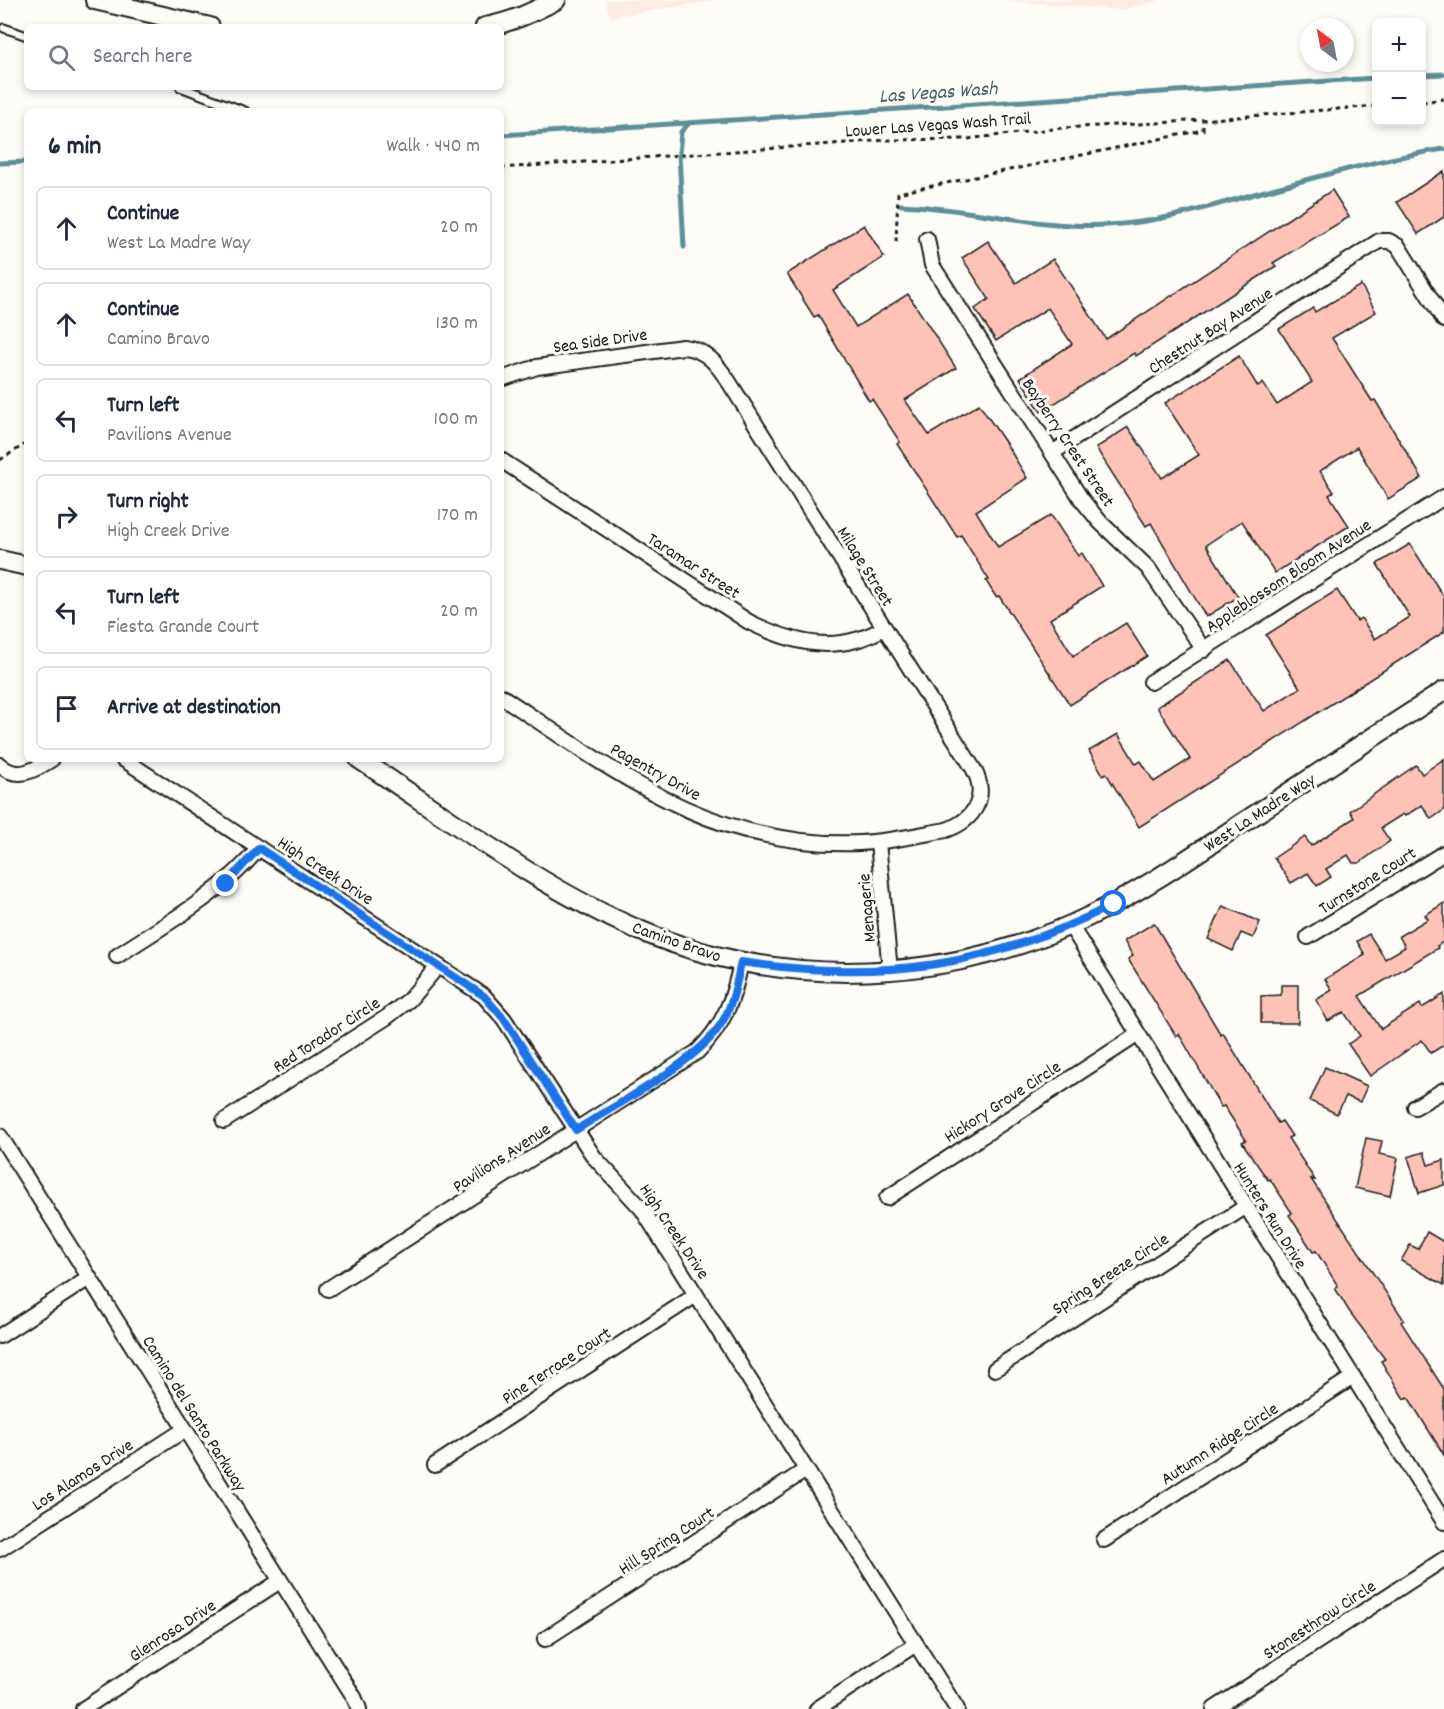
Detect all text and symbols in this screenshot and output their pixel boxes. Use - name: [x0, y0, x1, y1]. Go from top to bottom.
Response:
- north arrow: [1300, 18, 1354, 72]
- map controls: [1372, 18, 1426, 126]
- button: +: [1372, 18, 1426, 72]
- search box: [24, 24, 504, 90]
- icon: search: [45, 41, 78, 74]
- text: Search here: [93, 42, 192, 73]
- button: −: [1372, 72, 1426, 126]
- water label: Las Vegas Wash: [878, 76, 999, 112]
- street label: Lower Las Vegas Wash Trail: [844, 107, 1033, 145]
- text: 6 min: [48, 129, 101, 166]
- text: Walk · 440 m: [387, 133, 480, 161]
- text: Continue: [107, 199, 179, 230]
- icon: ahead: [50, 212, 83, 245]
- text: 20 m: [440, 214, 478, 242]
- text: West La Madre Way: [107, 230, 250, 258]
- street label: Chestnut Bay Avenue: [1144, 282, 1279, 382]
- text: Continue: [107, 295, 179, 326]
- icon: ahead: [50, 308, 83, 341]
- text: 130 m: [436, 310, 478, 338]
- street label: Sea Side Drive: [552, 323, 649, 361]
- text: Camino Bravo: [107, 326, 210, 354]
- street label: Bayberry Crest Street: [1015, 374, 1120, 513]
- text: Turn left: [107, 391, 179, 422]
- icon: left: [50, 404, 83, 437]
- text: 100 m: [434, 406, 478, 434]
- text: Pavilions Avenue: [107, 422, 232, 450]
- text: Turn right: [107, 487, 189, 518]
- icon: right: [50, 500, 83, 533]
- text: 170 m: [437, 502, 478, 530]
- street label: Appleblossom Bloom Avenue: [1202, 514, 1377, 640]
- text: High Creek Drive: [107, 518, 230, 546]
- street label: Milage Street: [829, 522, 899, 613]
- street label: Taramar Street: [641, 528, 744, 607]
- text: Turn left: [107, 583, 179, 614]
- icon: left: [50, 596, 83, 629]
- text: 20 m: [440, 598, 478, 626]
- text: Fiesta Grande Court: [107, 614, 259, 642]
- icon: arrive: [50, 692, 83, 725]
- text: Arrive at destination: [107, 693, 281, 724]
- street label: Pagentry Drive: [605, 738, 705, 808]
- street label: West La Madre Way: [1200, 768, 1322, 860]
- street label: High Creek Drive: [272, 832, 378, 913]
- street label: Turnstone Court: [1315, 842, 1422, 922]
- route end: [212, 870, 238, 896]
- street label: Menagerie: [853, 872, 884, 943]
- route start: [1100, 890, 1126, 916]
- street label: Camino Bravo: [628, 916, 724, 970]
- street label: Red Torador Circle: [269, 992, 386, 1080]
- street label: Hickory Grove Circle: [940, 1056, 1067, 1150]
- street label: Pavilions Avenue: [448, 1118, 556, 1200]
- street label: Hunters Run Drive: [1226, 1158, 1312, 1275]
- street label: High Creek Drive: [632, 1180, 714, 1285]
- street label: Spring Breeze Circle: [1048, 1228, 1175, 1322]
- street label: Pine Terrace Court: [498, 1322, 617, 1412]
- street label: Camino del Santo Parkway: [135, 1332, 251, 1498]
- street label: Autumn Ridge Circle: [1157, 1398, 1284, 1492]
- street label: Los Alamos Drive: [28, 1434, 139, 1518]
- street label: Hill Spring Court: [615, 1502, 720, 1582]
- street label: Stonesthrow Circle: [1259, 1575, 1382, 1667]
- street label: Glenrosa Drive: [125, 1595, 222, 1670]

